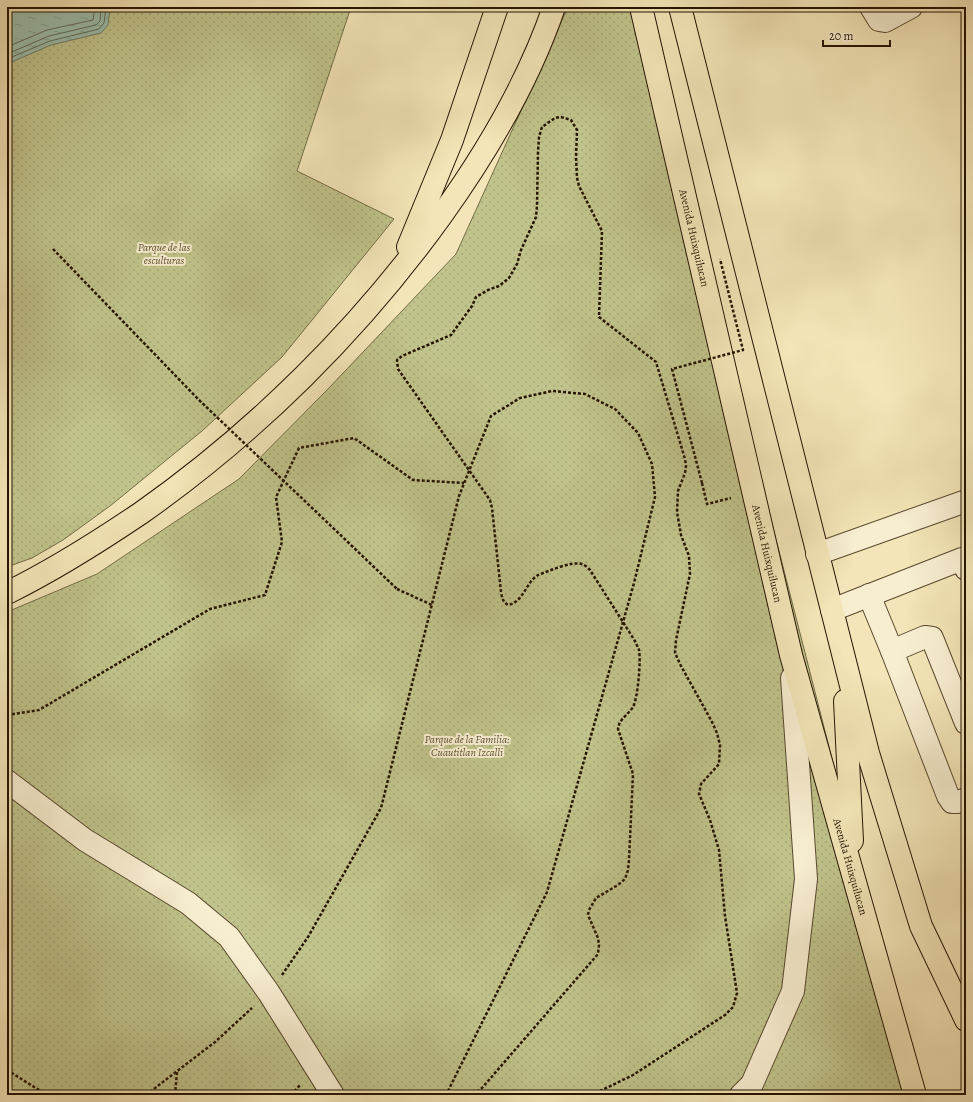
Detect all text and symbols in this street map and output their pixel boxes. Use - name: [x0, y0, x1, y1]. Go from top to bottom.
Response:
- scale bar: [823, 22, 890, 48]
- text: 20 m: [829, 28, 853, 44]
- street label: Avenida Huixquilucan: [675, 187, 713, 288]
- park label: Parque de las esculturas: [138, 240, 191, 268]
- street label: Avenida Huixquilucan: [748, 502, 786, 604]
- park label: Parque de la Familia: Cuautitlan Izcalli: [425, 732, 510, 760]
- street label: Avenida Huixquilucan: [829, 816, 871, 917]

